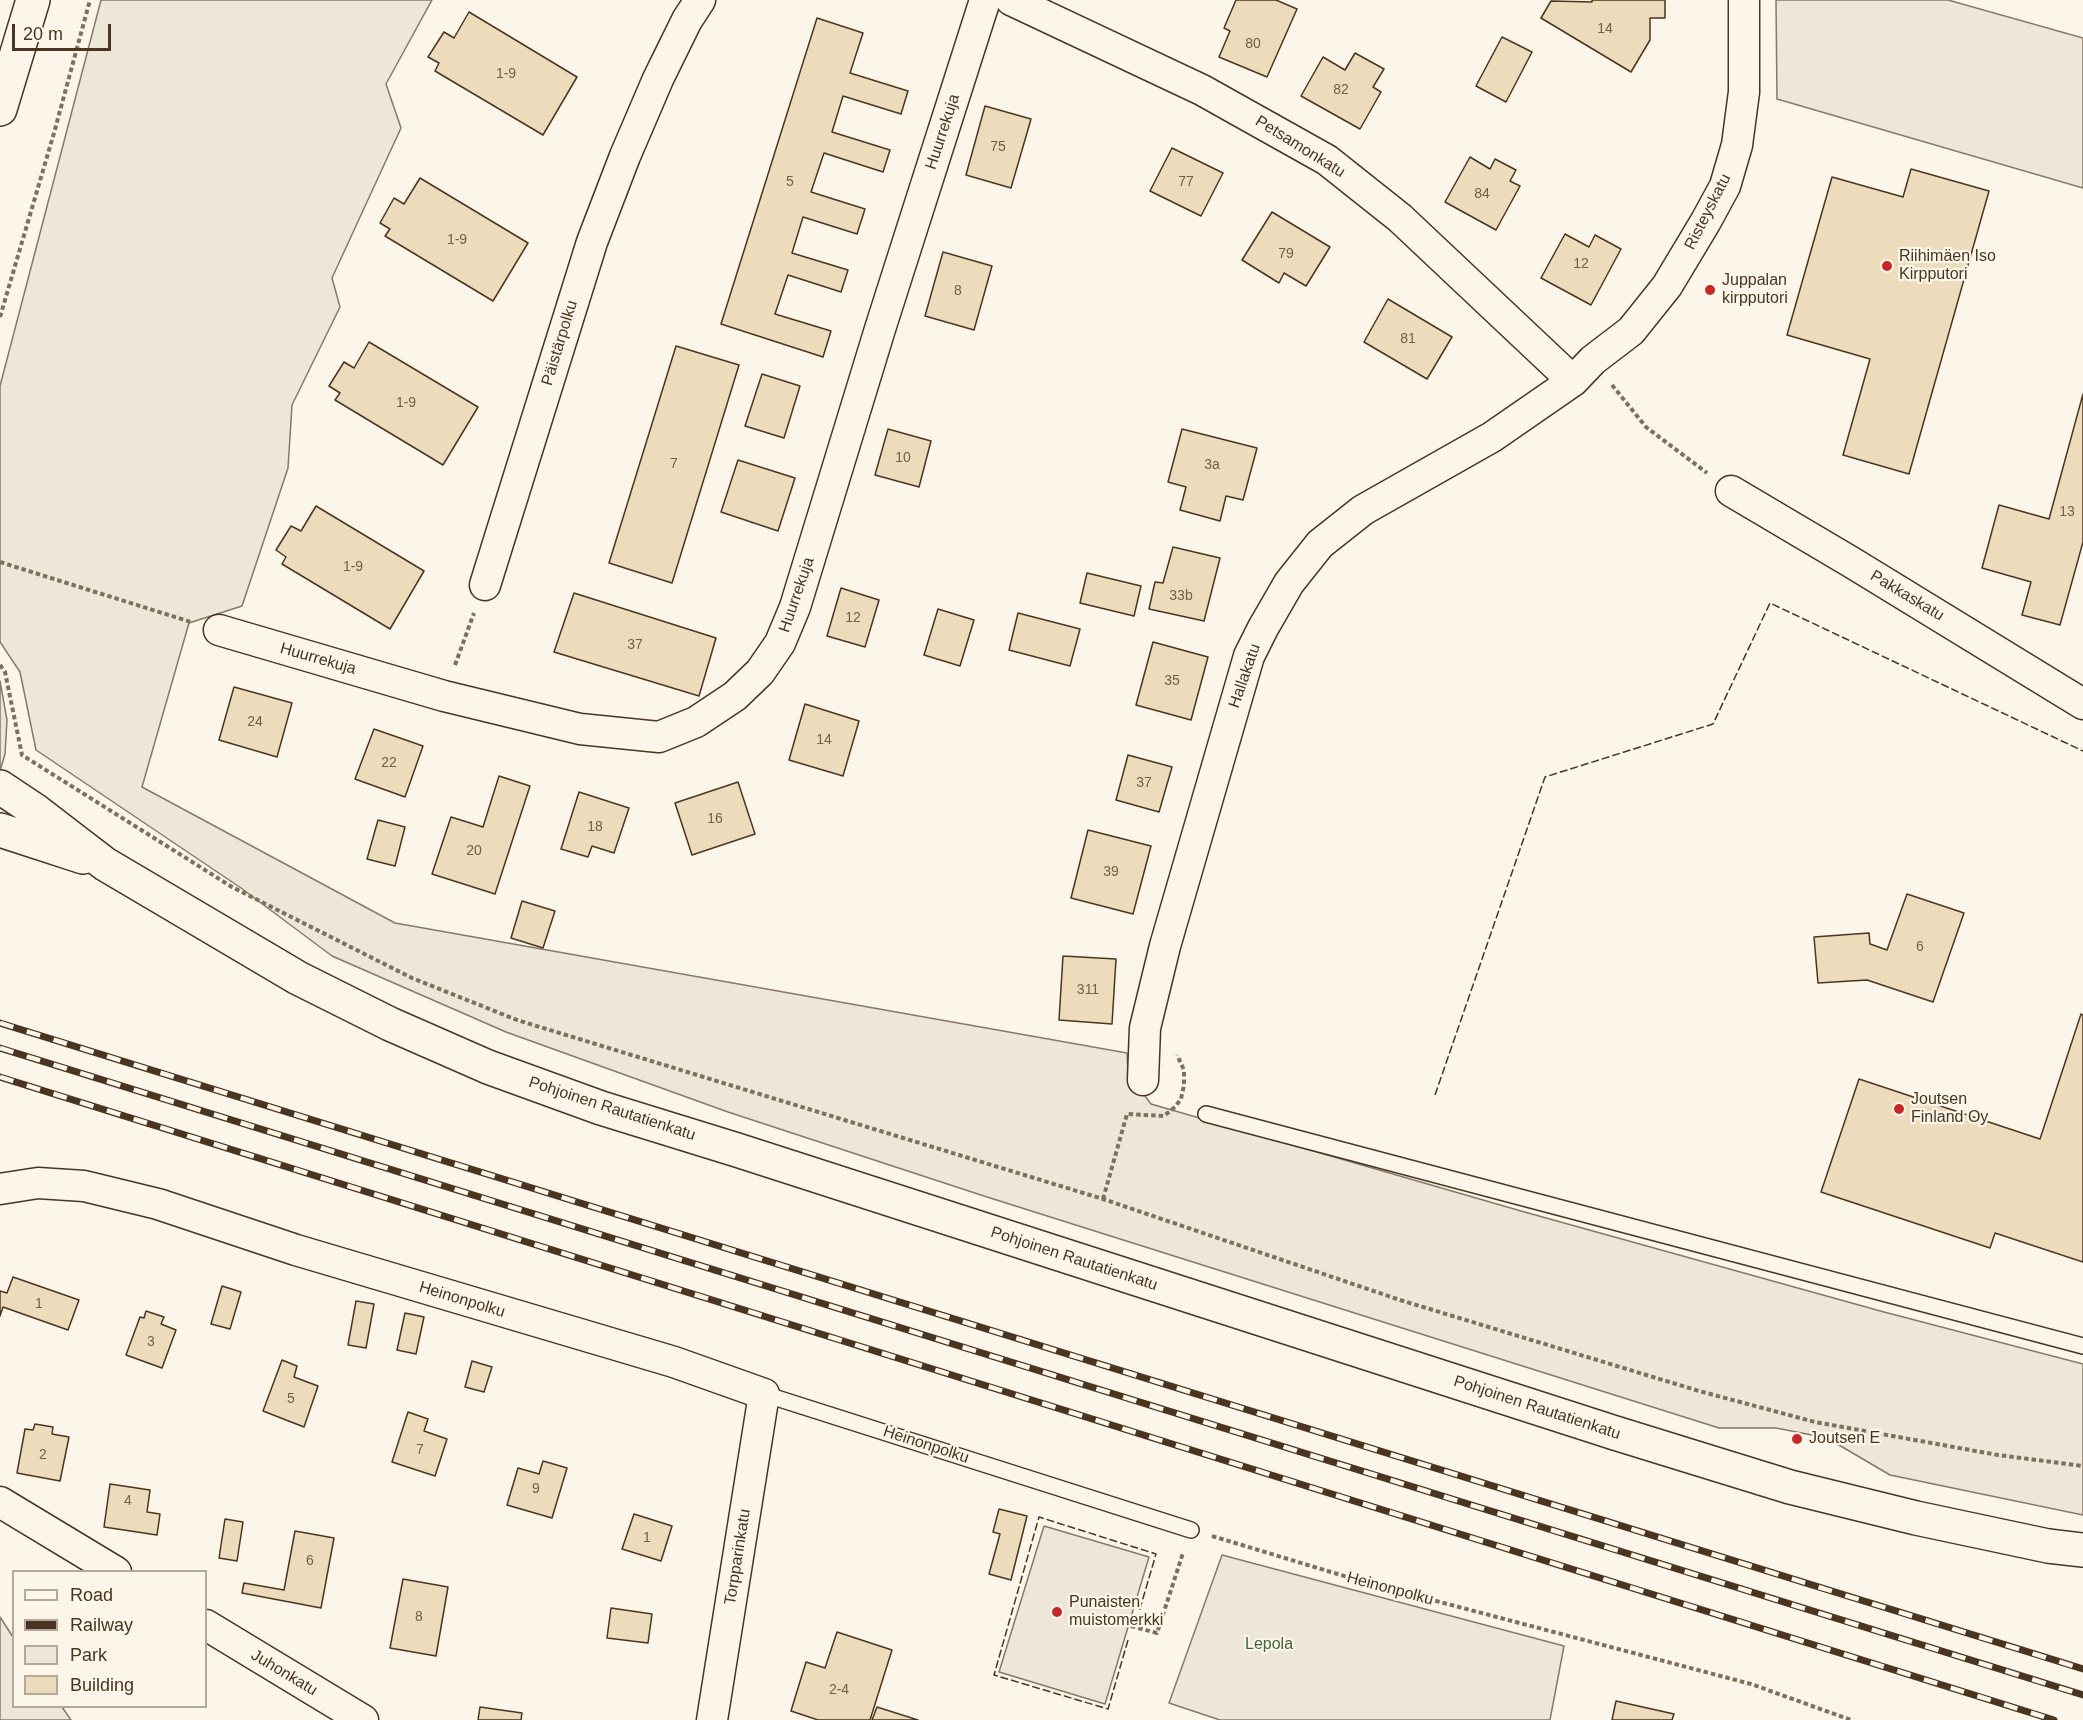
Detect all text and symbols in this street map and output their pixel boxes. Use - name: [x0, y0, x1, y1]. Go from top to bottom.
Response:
- scale bar: [15, 12, 114, 50]
- house number: 14: [1597, 21, 1613, 37]
- text: 20 m: [23, 24, 63, 44]
- house number: 80: [1245, 36, 1261, 52]
- house number: 1-9: [496, 66, 516, 82]
- house number: 82: [1333, 82, 1349, 98]
- street label: Huurrekuja: [922, 92, 964, 172]
- street label: Petsamonkatu: [1252, 112, 1348, 182]
- house number: 75: [990, 139, 1006, 155]
- street label: Risteyskatu: [1681, 171, 1735, 253]
- house number: 5: [786, 174, 794, 190]
- house number: 77: [1178, 174, 1194, 190]
- house number: 84: [1474, 186, 1490, 202]
- house number: 1-9: [447, 232, 467, 248]
- house number: 79: [1278, 246, 1294, 262]
- place label: Riihimäen Iso Kirpputori: [1899, 247, 1996, 285]
- house number: 12: [1573, 256, 1589, 272]
- marker: Riihimäen Iso Kirpputori: [1880, 259, 1894, 273]
- place label: Juppalan kirpputori: [1722, 271, 1788, 309]
- house number: 8: [954, 283, 962, 299]
- marker: Juppalan kirpputori: [1703, 283, 1717, 297]
- street label: Päistärpolku: [538, 298, 582, 388]
- house number: 81: [1400, 331, 1416, 347]
- house number: 1-9: [396, 395, 416, 411]
- house number: 10: [895, 450, 911, 466]
- house number: 7: [670, 456, 678, 472]
- house number: 3a: [1204, 457, 1220, 473]
- house number: 13: [2059, 504, 2075, 520]
- street label: Huurrekuja: [775, 555, 819, 635]
- house number: 1-9: [343, 559, 363, 575]
- street label: Pakkaskatu: [1867, 566, 1947, 626]
- house number: 33b: [1169, 588, 1193, 604]
- house number: 12: [845, 610, 861, 626]
- house number: 37: [627, 637, 643, 653]
- street label: Huurrekuja: [278, 639, 358, 679]
- street label: Hallakatu: [1225, 641, 1265, 711]
- house number: 35: [1164, 673, 1180, 689]
- house number: 24: [247, 714, 263, 730]
- house number: 14: [816, 732, 832, 748]
- house number: 22: [381, 755, 397, 771]
- house number: 37: [1136, 775, 1152, 791]
- house number: 16: [707, 811, 723, 827]
- house number: 18: [587, 819, 603, 835]
- house number: 20: [466, 843, 482, 859]
- house number: 39: [1103, 864, 1119, 880]
- house number: 6: [1916, 939, 1924, 955]
- house number: 311: [1077, 982, 1099, 998]
- street label: Pohjoinen Rautatienkatu: [526, 1073, 698, 1145]
- place label: Joutsen Finland Oy: [1911, 1090, 1988, 1128]
- marker: Joutsen Finland Oy: [1892, 1102, 1906, 1116]
- street label: Pohjoinen Rautatienkatu: [988, 1223, 1160, 1295]
- street label: Heinonpolku: [417, 1278, 507, 1322]
- house number: 1: [35, 1296, 43, 1312]
- house number: 3: [147, 1334, 155, 1350]
- street label: Pohjoinen Rautatienkatu: [1451, 1372, 1623, 1444]
- house number: 5: [287, 1391, 295, 1407]
- street label: Heinonpolku: [881, 1422, 971, 1468]
- place label: Joutsen E: [1809, 1429, 1880, 1449]
- marker: Joutsen E: [1790, 1432, 1804, 1446]
- house number: 7: [416, 1442, 424, 1458]
- house number: 2: [39, 1447, 47, 1463]
- house number: 9: [532, 1481, 540, 1497]
- house number: 4: [124, 1493, 132, 1509]
- street label: Torpparinkatu: [721, 1508, 755, 1606]
- house number: 1: [643, 1530, 651, 1546]
- house number: 6: [306, 1553, 314, 1569]
- street label: Heinonpolku: [1345, 1568, 1435, 1610]
- legend: [12, 1570, 207, 1708]
- text: Road: [70, 1585, 113, 1605]
- place label: Punaisten muistomerkki: [1069, 1593, 1163, 1631]
- marker: Punaisten muistomerkki: [1050, 1605, 1064, 1619]
- house number: 8: [415, 1609, 423, 1625]
- text: Railway: [70, 1615, 133, 1635]
- park label: Lepola: [1245, 1635, 1293, 1655]
- text: Park: [70, 1645, 107, 1665]
- street label: Juhonkatu: [247, 1646, 321, 1700]
- text: Building: [70, 1675, 134, 1695]
- house number: 2-4: [829, 1682, 849, 1698]

